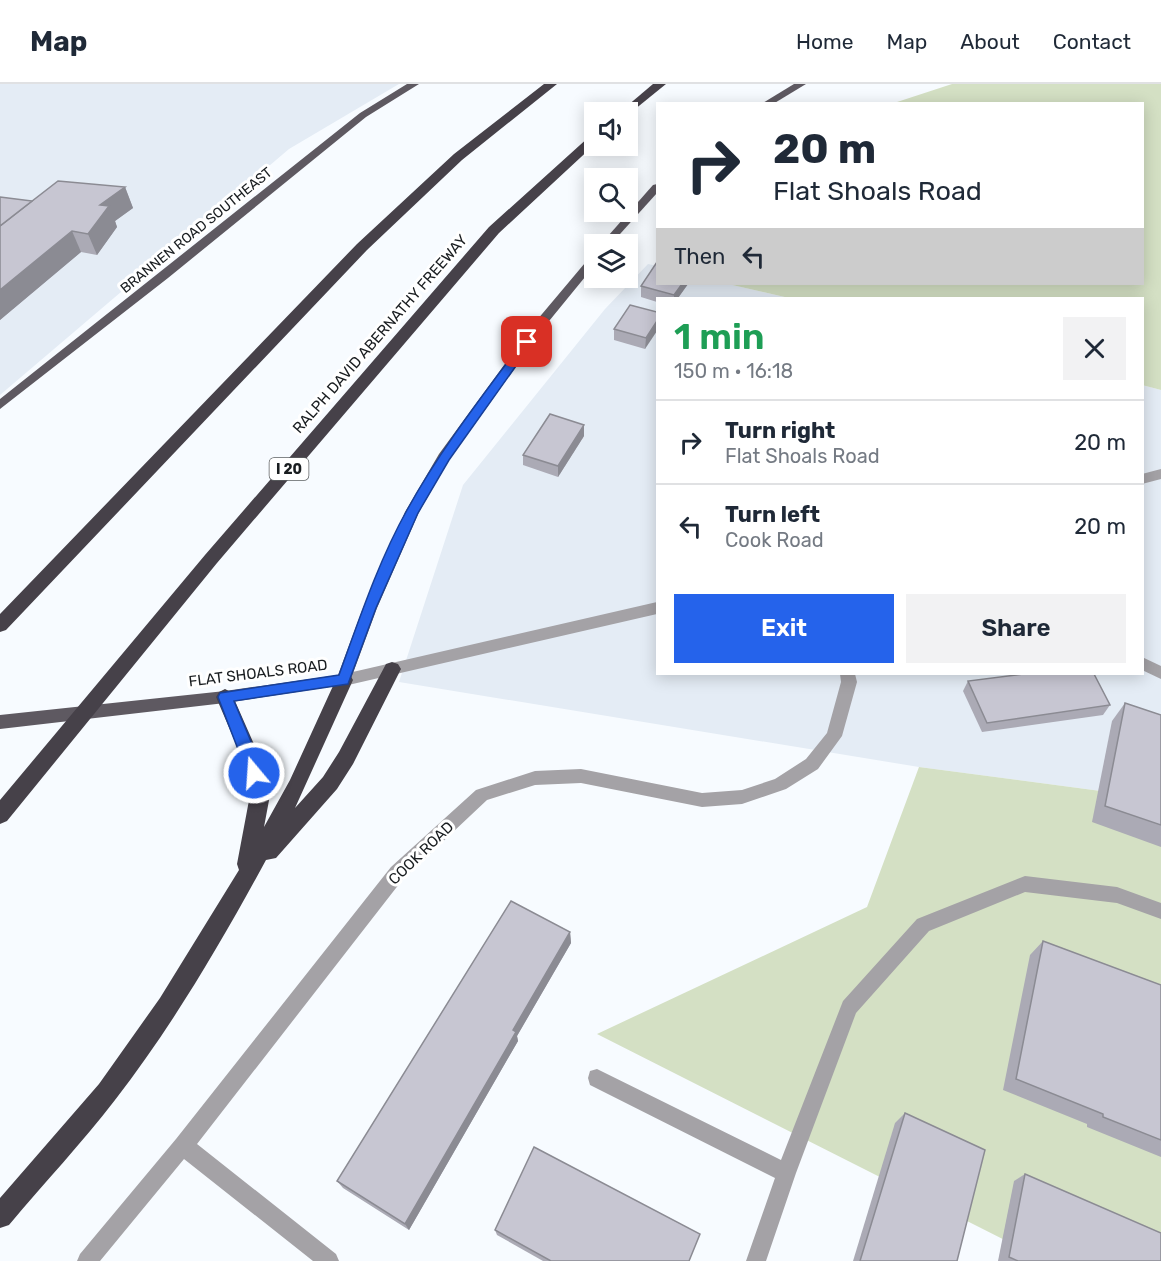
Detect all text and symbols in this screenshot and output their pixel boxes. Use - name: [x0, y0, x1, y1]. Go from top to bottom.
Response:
- text: Map: [30, 25, 87, 58]
- text: Home: [796, 29, 853, 54]
- text: Map: [886, 29, 927, 54]
- text: About: [960, 29, 1020, 54]
- text: Contact: [1053, 29, 1131, 54]
- map controls: [584, 102, 638, 288]
- button: sound: [584, 102, 638, 156]
- text: 20 m: [773, 124, 876, 174]
- icon: right: [674, 126, 752, 204]
- street label: BRANNEN ROAD SOUTHEAST: [117, 164, 276, 297]
- button: search: [584, 168, 638, 222]
- text: Flat Shoals Road: [773, 175, 982, 207]
- street label: RALPH DAVID ABERNATHY FREEWAY: [289, 231, 471, 437]
- button: layers: [584, 234, 638, 288]
- icon: left: [737, 240, 770, 273]
- text: Then: [674, 243, 725, 270]
- text: 1 min: [674, 315, 765, 358]
- pin: [501, 316, 552, 367]
- button: close: [1063, 317, 1126, 380]
- icon: arrive: [510, 325, 543, 358]
- text: 150 m · 16:18: [674, 359, 793, 383]
- text: Turn right: [725, 417, 835, 444]
- icon: right: [674, 426, 707, 459]
- text: 20 m: [1074, 429, 1126, 456]
- text: Flat Shoals Road: [725, 444, 880, 468]
- road number: I 20: [270, 458, 308, 480]
- text: Turn left: [725, 501, 820, 528]
- icon: left: [674, 510, 707, 543]
- text: 20 m: [1074, 513, 1126, 540]
- text: Cook Road: [725, 528, 824, 552]
- button: Exit: [674, 594, 894, 663]
- button: Share: [906, 594, 1126, 663]
- street label: FLAT SHOALS ROAD: [188, 656, 328, 690]
- position arrow: [222, 741, 286, 805]
- street label: COOK ROAD: [385, 818, 457, 888]

